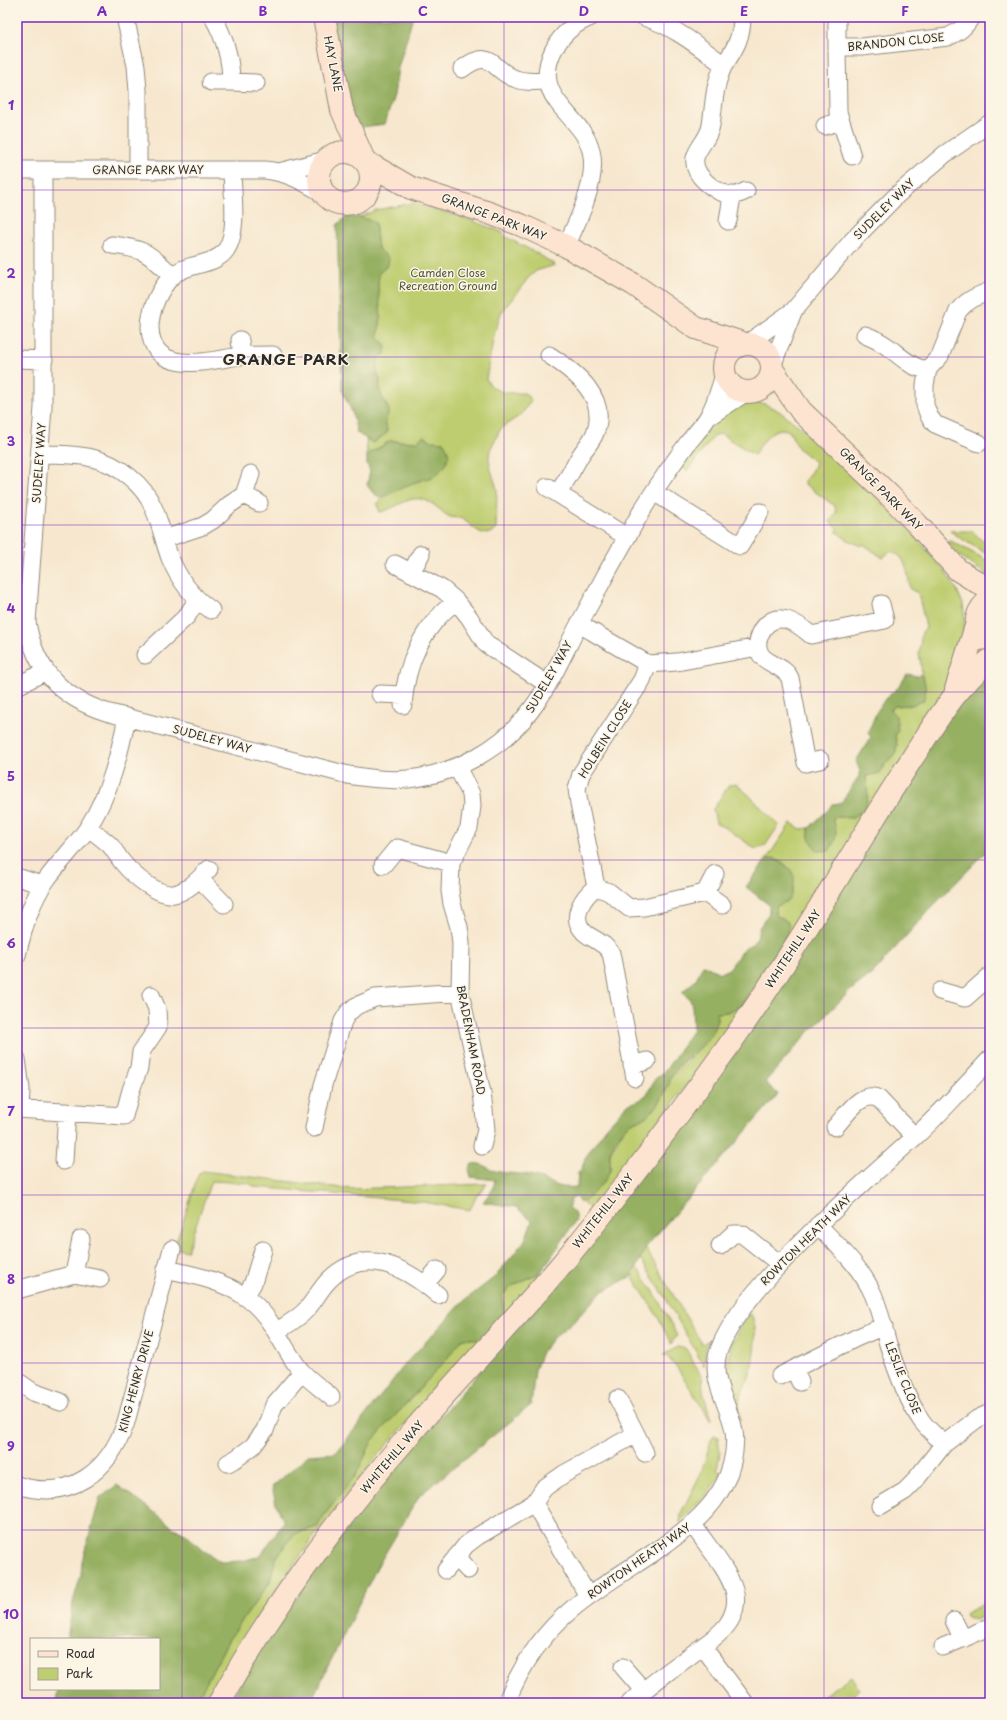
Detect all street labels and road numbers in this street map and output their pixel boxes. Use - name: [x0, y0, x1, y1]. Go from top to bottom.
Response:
- street label: BRANDON CLOSE: [846, 28, 945, 55]
- street label: HAY LANE: [320, 34, 347, 93]
- street label: GRANGE PARK WAY: [92, 161, 204, 178]
- street label: SUDELEY WAY: [849, 174, 918, 243]
- street label: GRANGE PARK WAY: [439, 189, 549, 244]
- street label: SUDELEY WAY: [27, 422, 50, 504]
- street label: GRANGE PARK WAY: [836, 443, 927, 534]
- street label: SUDELEY WAY: [521, 637, 576, 716]
- street label: HOLBEIN CLOSE: [574, 696, 635, 781]
- street label: SUDELEY WAY: [171, 720, 253, 757]
- street label: WHITEHILL WAY: [761, 906, 825, 991]
- street label: BRADENHAM ROAD: [452, 983, 490, 1096]
- street label: WHITEHILL WAY: [568, 1169, 638, 1252]
- street label: ROWTON HEATH WAY: [756, 1190, 855, 1289]
- street label: KING HENRY DRIVE: [114, 1327, 157, 1434]
- street label: LESLIE CLOSE: [881, 1339, 926, 1417]
- street label: WHITEHILL WAY: [356, 1416, 428, 1497]
- street label: ROWTON HEATH WAY: [583, 1518, 694, 1603]

